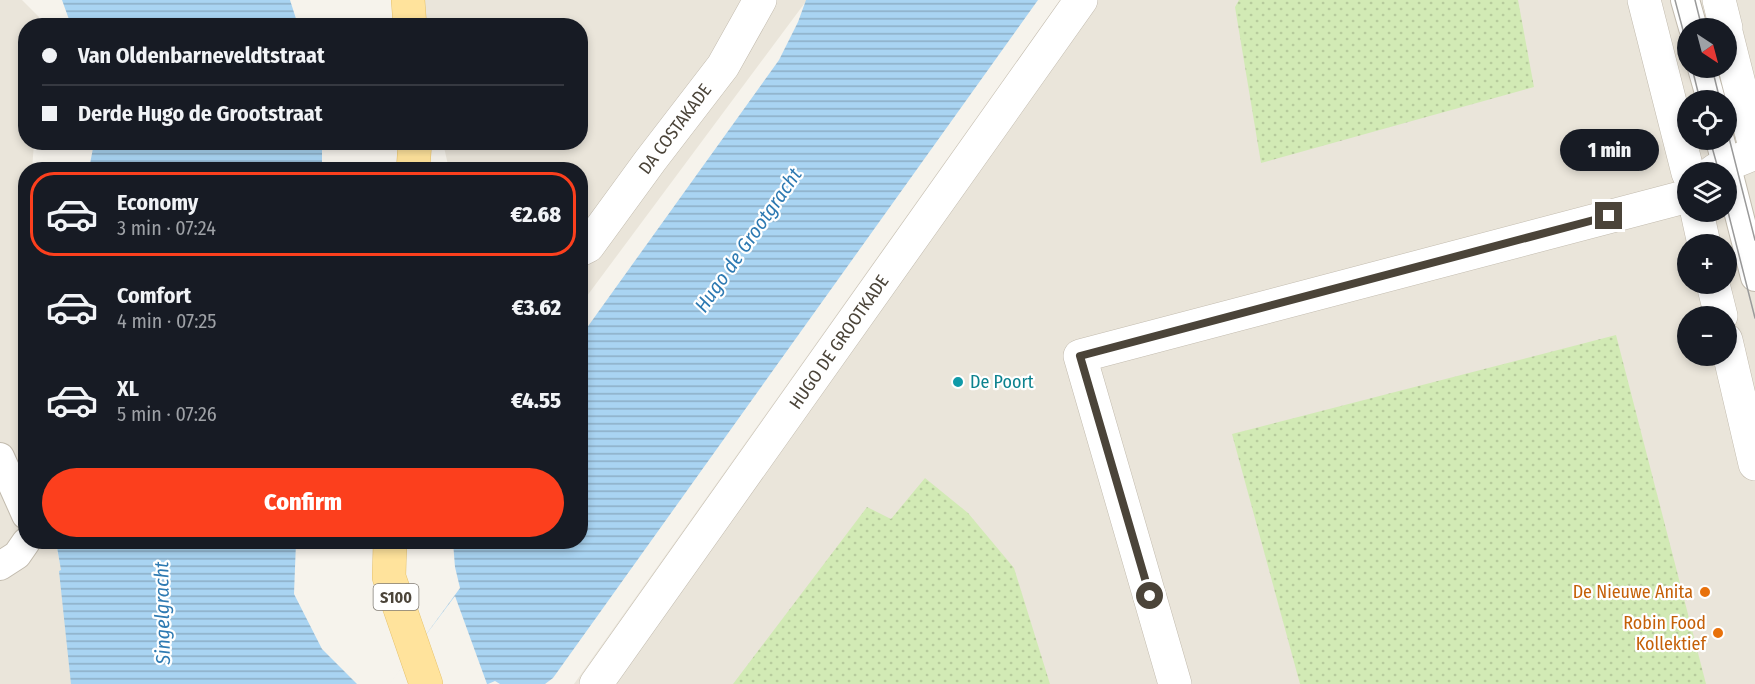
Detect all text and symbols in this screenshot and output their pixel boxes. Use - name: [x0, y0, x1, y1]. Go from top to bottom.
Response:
- north arrow: [1677, 18, 1737, 78]
- map controls: [1677, 18, 1737, 366]
- text: Van Oldenbarneveldtstraat: [78, 42, 325, 69]
- street label: DA COSTAKADE: [634, 79, 716, 179]
- button: locate: [1677, 90, 1737, 150]
- text: Derde Hugo de Grootstraat: [78, 100, 323, 127]
- callout: 1 min: [1560, 129, 1658, 171]
- text: 1 min: [1588, 138, 1631, 162]
- button: layers: [1677, 162, 1737, 222]
- water label: Hugo de Grootgracht: [689, 163, 807, 317]
- icon: car: [45, 187, 99, 241]
- text: Economy: [117, 189, 198, 216]
- text: €2.68: [511, 201, 561, 228]
- route end: [1595, 202, 1622, 229]
- text: 3 min · 07:24: [117, 216, 216, 240]
- button: +: [1677, 234, 1737, 294]
- street label: HUGO DE GROOTKADE: [784, 271, 894, 413]
- icon: car: [45, 280, 99, 334]
- text: Comfort: [117, 282, 191, 309]
- text: €3.62: [512, 294, 561, 321]
- button: −: [1677, 306, 1737, 366]
- text: 4 min · 07:25: [117, 309, 216, 333]
- place label: De Poort: [970, 371, 1034, 393]
- icon: car: [45, 373, 99, 427]
- text: XL: [117, 375, 139, 402]
- marker: De Poort: [951, 375, 965, 389]
- text: €4.55: [511, 387, 561, 414]
- text: 5 min · 07:26: [117, 402, 217, 426]
- button: Confirm: [42, 468, 564, 537]
- water label: Singelgracht: [149, 561, 175, 666]
- place label: De Nieuwe Anita: [1573, 581, 1693, 603]
- route start: [1136, 582, 1163, 609]
- road number: S100: [374, 584, 418, 610]
- marker: De Nieuwe Anita: [1698, 585, 1712, 599]
- place label: Robin Food Kollektief: [1623, 612, 1707, 655]
- marker: Robin Food Kollektief: [1711, 626, 1725, 640]

